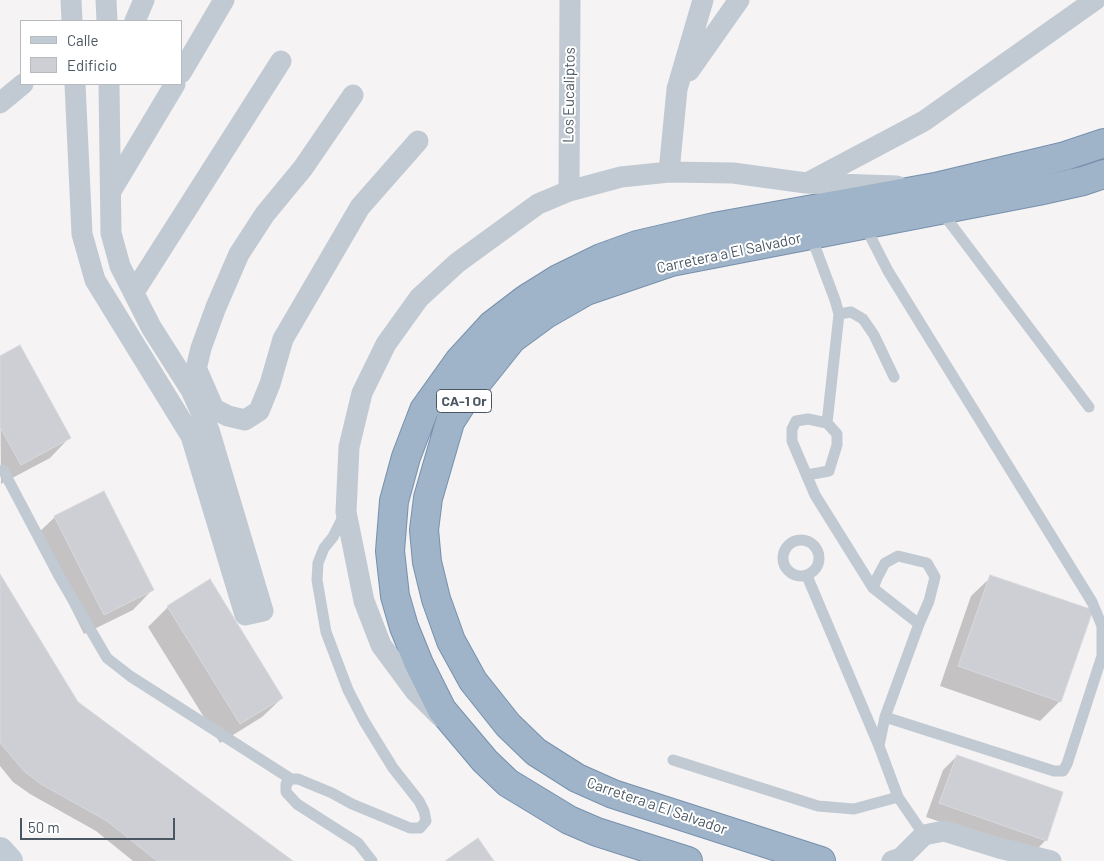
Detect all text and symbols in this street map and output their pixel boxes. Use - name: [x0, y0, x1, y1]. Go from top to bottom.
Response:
- legend: [20, 20, 182, 85]
- text: Calle: [67, 31, 99, 49]
- street label: Los Eucaliptos: [559, 47, 579, 143]
- text: Edificio: [67, 56, 117, 74]
- street label: Carretera a El Salvador: [655, 229, 803, 277]
- road number: CA-1 Or: [436, 390, 492, 412]
- street label: Carretera a El Salvador: [584, 774, 730, 838]
- scale bar: [22, 808, 178, 840]
- text: 50 m: [28, 818, 60, 836]

